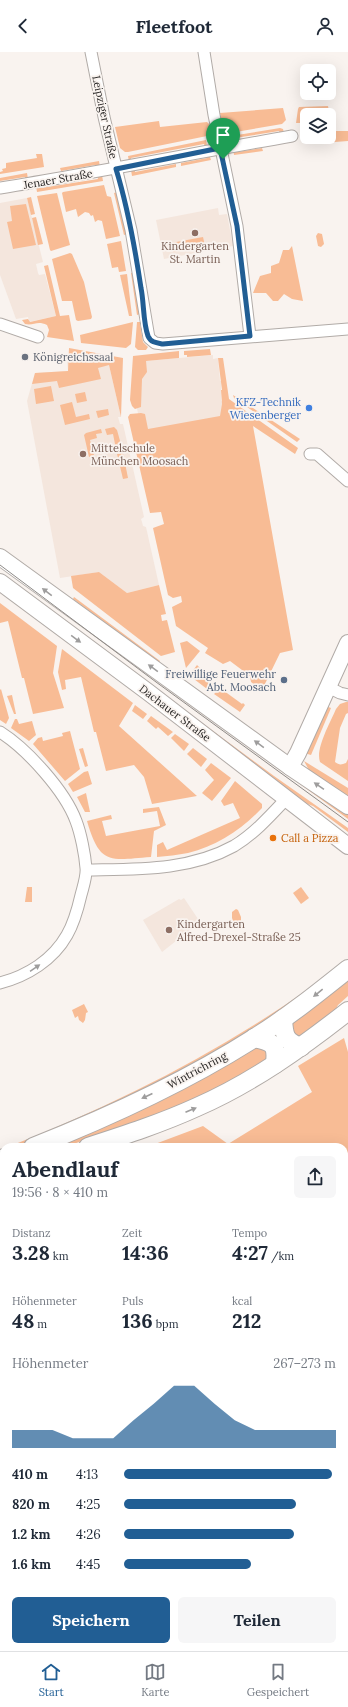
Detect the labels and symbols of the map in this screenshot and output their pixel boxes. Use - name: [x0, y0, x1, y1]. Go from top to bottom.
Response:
- street label: Leipziger Straße: [89, 74, 121, 160]
- pin: [206, 118, 240, 159]
- street label: Jenaer Straße: [21, 166, 94, 192]
- marker: Kindergarten St. Martin: [190, 228, 200, 238]
- place label: Kindergarten St. Martin: [161, 239, 229, 266]
- place label: Königreichssaal: [33, 350, 113, 364]
- marker: Königreichssaal: [20, 352, 30, 362]
- place label: KFZ-Technik Wiesenberger: [230, 395, 301, 422]
- marker: KFZ-Technik Wiesenberger: [304, 403, 314, 413]
- place label: Mittelschule München Moosach: [91, 441, 189, 468]
- marker: Mittelschule München Moosach: [78, 449, 88, 459]
- one-way arrow: [42, 588, 53, 597]
- one-way arrow: [71, 635, 81, 643]
- one-way arrow: [148, 664, 158, 672]
- place label: Freiwillige Feuerwehr Abt. Moosach: [165, 667, 276, 694]
- marker: Freiwillige Feuerwehr Abt. Moosach: [279, 675, 289, 685]
- street label: Dachauer Straße: [136, 681, 214, 745]
- one-way arrow: [253, 740, 264, 748]
- one-way arrow: [314, 782, 324, 790]
- place label: Call a Pizza: [281, 831, 339, 845]
- marker: Call a Pizza: [268, 833, 278, 843]
- place label: Kindergarten Alfred-Drexel-Straße 25: [176, 917, 301, 944]
- marker: Kindergarten Alfred-Drexel-Straße 25: [164, 925, 174, 935]
- one-way arrow: [30, 964, 40, 972]
- one-way arrow: [312, 989, 323, 998]
- street label: Wintrichring: [165, 1048, 230, 1092]
- one-way arrow: [141, 1093, 152, 1099]
- one-way arrow: [185, 1106, 197, 1112]

